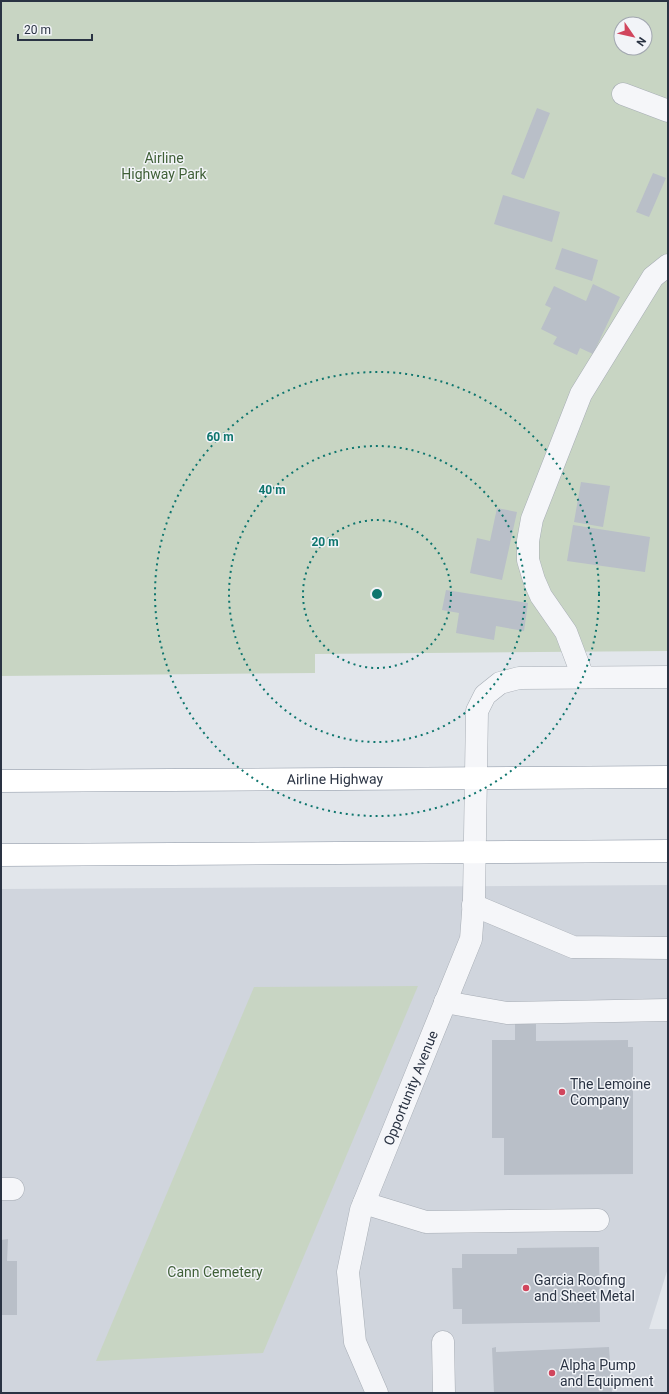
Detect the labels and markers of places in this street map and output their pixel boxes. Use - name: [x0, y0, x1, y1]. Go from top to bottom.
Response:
- centre of rings: [370, 587, 384, 601]
- place label: The Lemoine Company: [570, 1076, 651, 1108]
- marker: The Lemoine Company: [557, 1087, 567, 1097]
- place label: Garcia Roofing and Sheet Metal: [534, 1272, 635, 1304]
- marker: Garcia Roofing and Sheet Metal: [521, 1283, 531, 1293]
- place label: Alpha Pump and Equipment: [560, 1357, 654, 1389]
- marker: Alpha Pump and Equipment: [547, 1368, 557, 1378]

